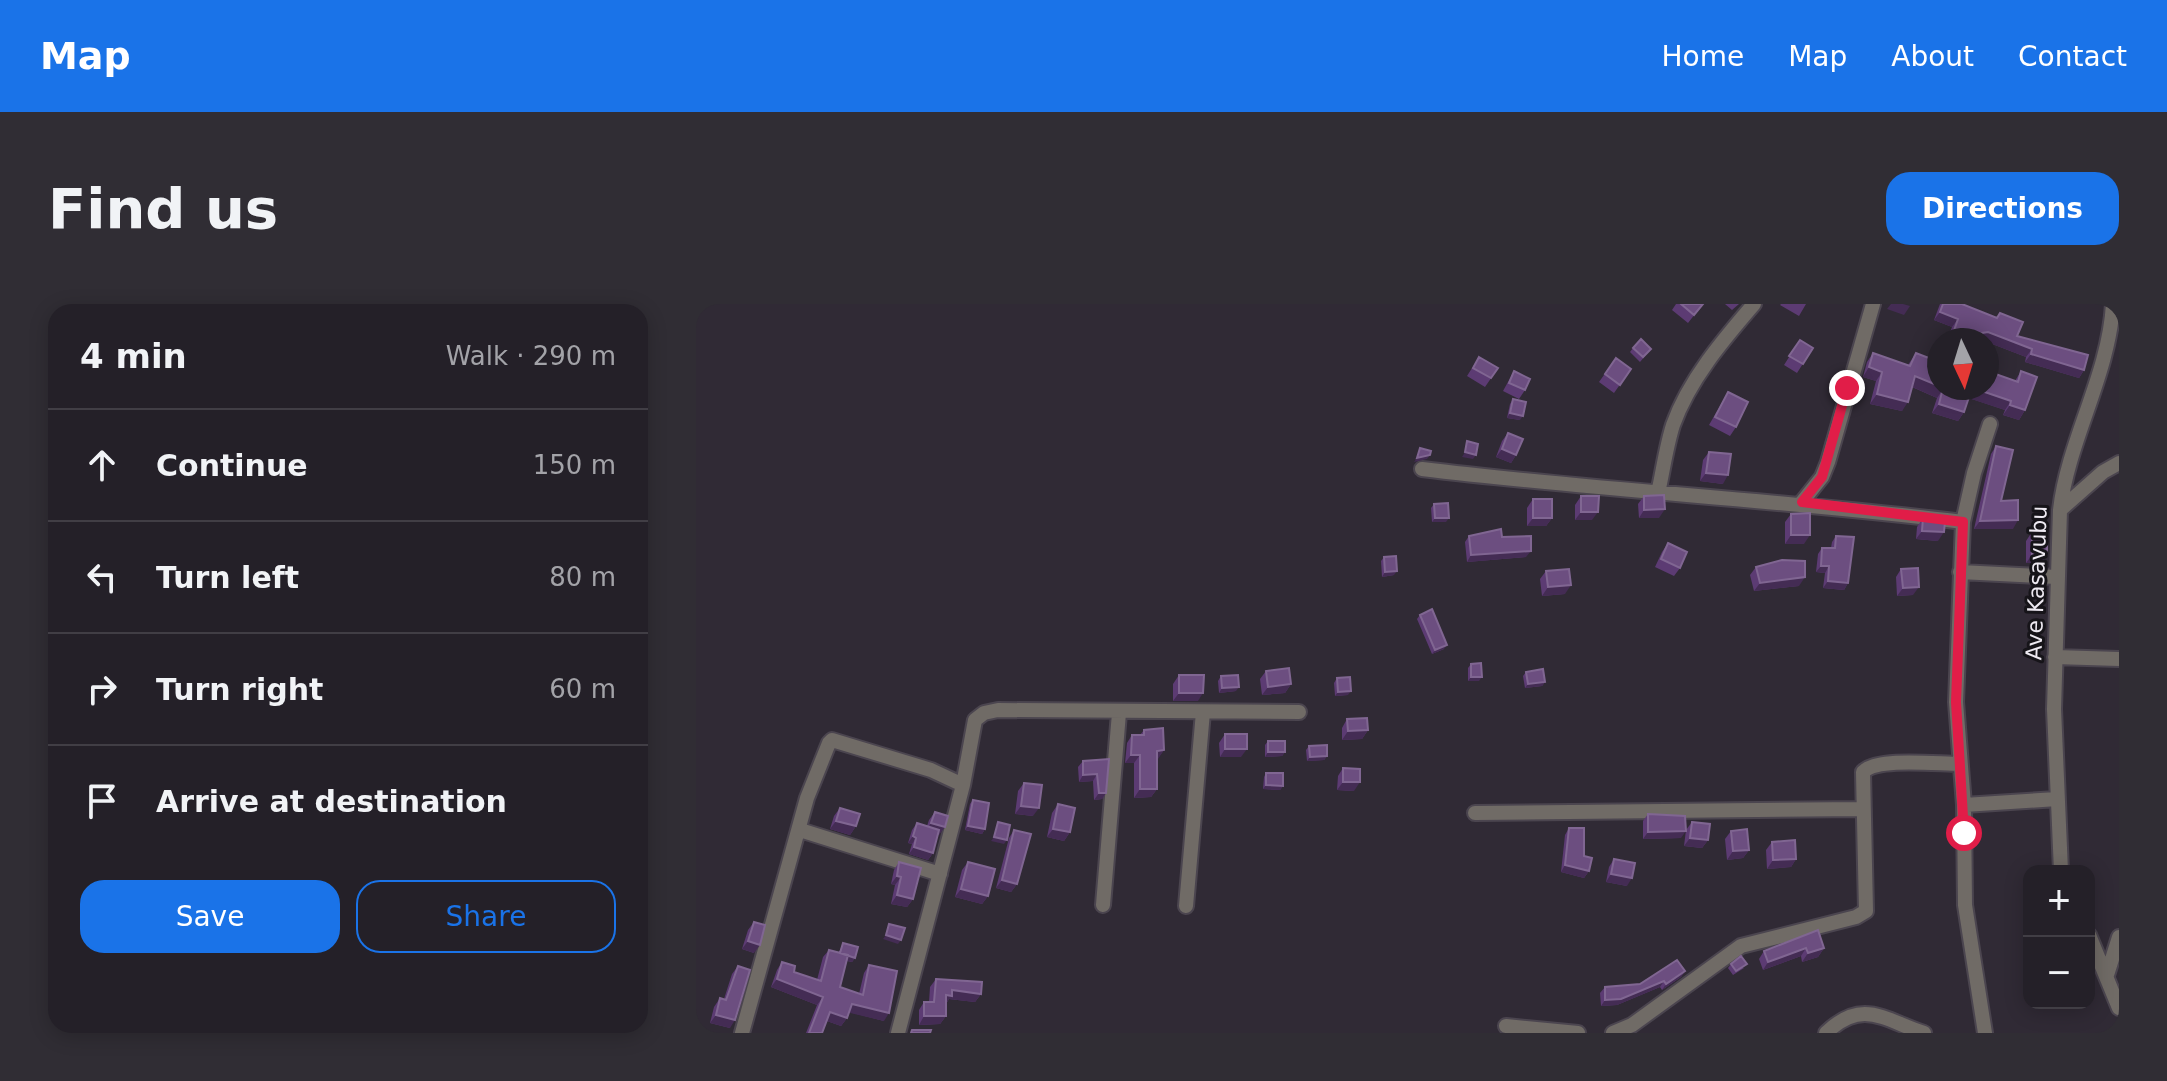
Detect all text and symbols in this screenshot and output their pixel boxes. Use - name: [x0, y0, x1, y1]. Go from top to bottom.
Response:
- text: Map: [40, 34, 131, 78]
- text: Home: [1661, 40, 1744, 73]
- text: Map: [1788, 40, 1847, 73]
- text: About: [1891, 40, 1974, 73]
- text: Contact: [2018, 40, 2127, 73]
- button: Directions: [1886, 172, 2119, 245]
- text: Find us: [48, 176, 278, 241]
- north arrow: [1927, 328, 1999, 400]
- text: 4 min: [80, 336, 187, 376]
- text: Walk · 290 m: [446, 341, 616, 371]
- route end: [1829, 370, 1865, 406]
- icon: ahead: [80, 443, 124, 487]
- text: Continue: [156, 448, 308, 483]
- text: 150 m: [533, 450, 616, 480]
- street label: Ave Kasavubu: [2021, 505, 2052, 661]
- icon: left: [80, 555, 124, 599]
- text: Turn left: [156, 560, 299, 595]
- text: 80 m: [549, 562, 616, 592]
- icon: right: [80, 667, 124, 711]
- text: Turn right: [156, 672, 323, 707]
- text: 60 m: [549, 674, 616, 704]
- icon: arrive: [80, 779, 124, 823]
- text: Arrive at destination: [156, 784, 507, 819]
- route start: [1946, 815, 1982, 851]
- map controls: [2023, 865, 2095, 1009]
- button: +: [2023, 865, 2095, 937]
- button: Save: [80, 880, 340, 953]
- button: Share: [356, 880, 616, 953]
- button: −: [2023, 937, 2095, 1009]

